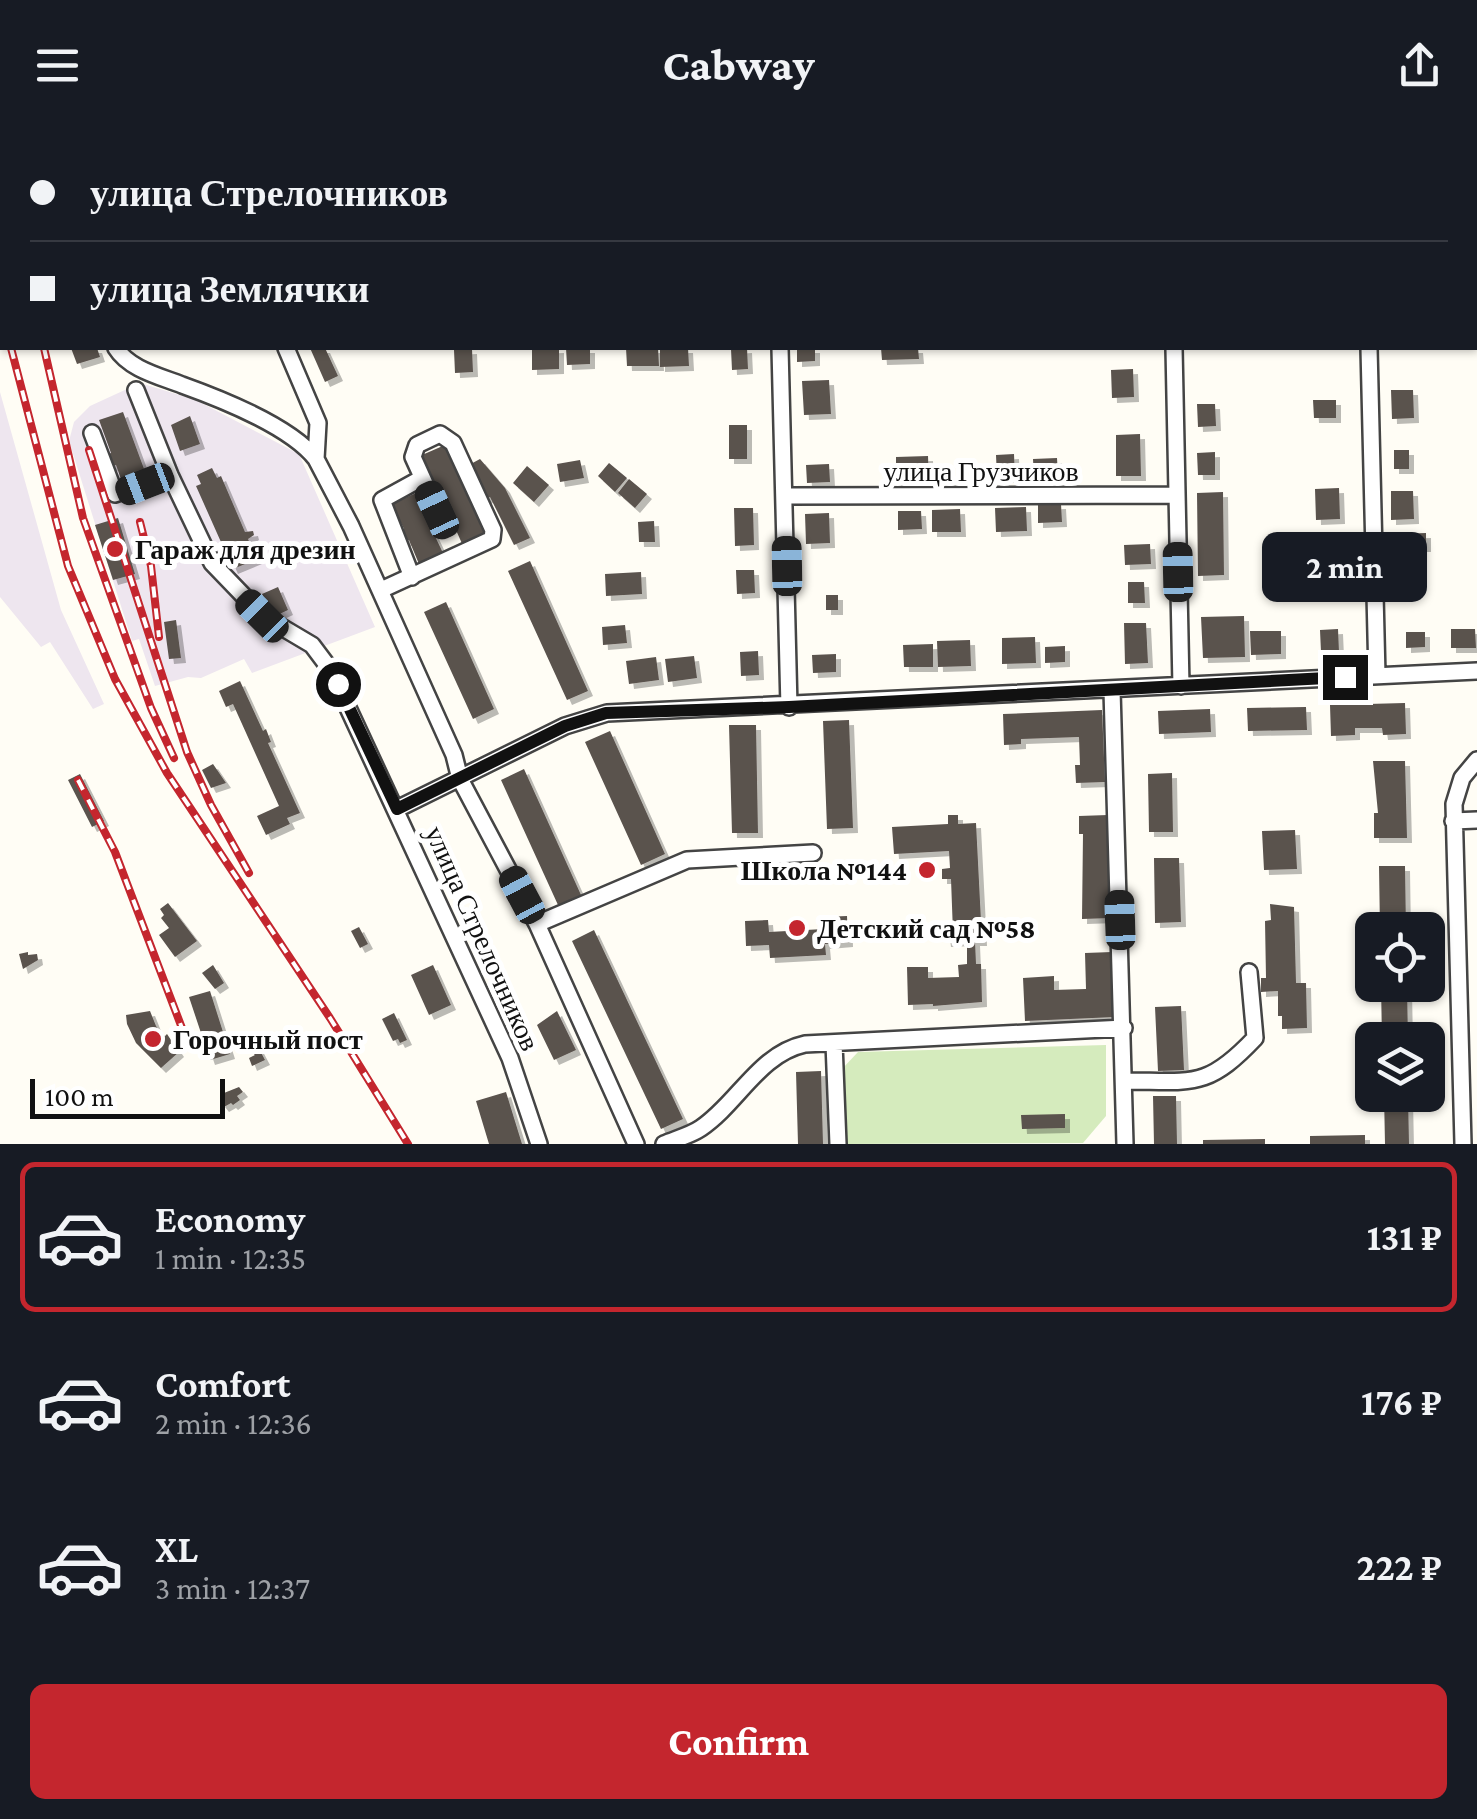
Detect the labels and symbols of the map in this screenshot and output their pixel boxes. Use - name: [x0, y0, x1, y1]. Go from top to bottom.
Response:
- street label: улица Грузчиков: [883, 456, 1079, 487]
- car: [112, 459, 178, 509]
- car: [411, 476, 463, 544]
- callout: 2 min: [1262, 532, 1428, 602]
- place label: Гараж для дрезин: [135, 534, 356, 565]
- car: [771, 536, 803, 596]
- marker: Гараж для дрезин: [104, 538, 126, 560]
- car: [1162, 542, 1194, 602]
- car: [230, 584, 294, 648]
- route end: [1323, 655, 1368, 700]
- route start: [316, 662, 361, 707]
- street label: улица Стрелочников: [419, 821, 546, 1055]
- place label: Школа №144: [741, 855, 907, 886]
- marker: Школа №144: [916, 859, 938, 881]
- car: [495, 861, 549, 929]
- car: [1104, 889, 1136, 951]
- place label: Детский сад №58: [817, 913, 1036, 944]
- marker: Детский сад №58: [786, 917, 808, 939]
- place label: Горочный пост: [173, 1024, 363, 1055]
- marker: Горочный пост: [142, 1028, 164, 1050]
- scale bar: [30, 1074, 225, 1118]

